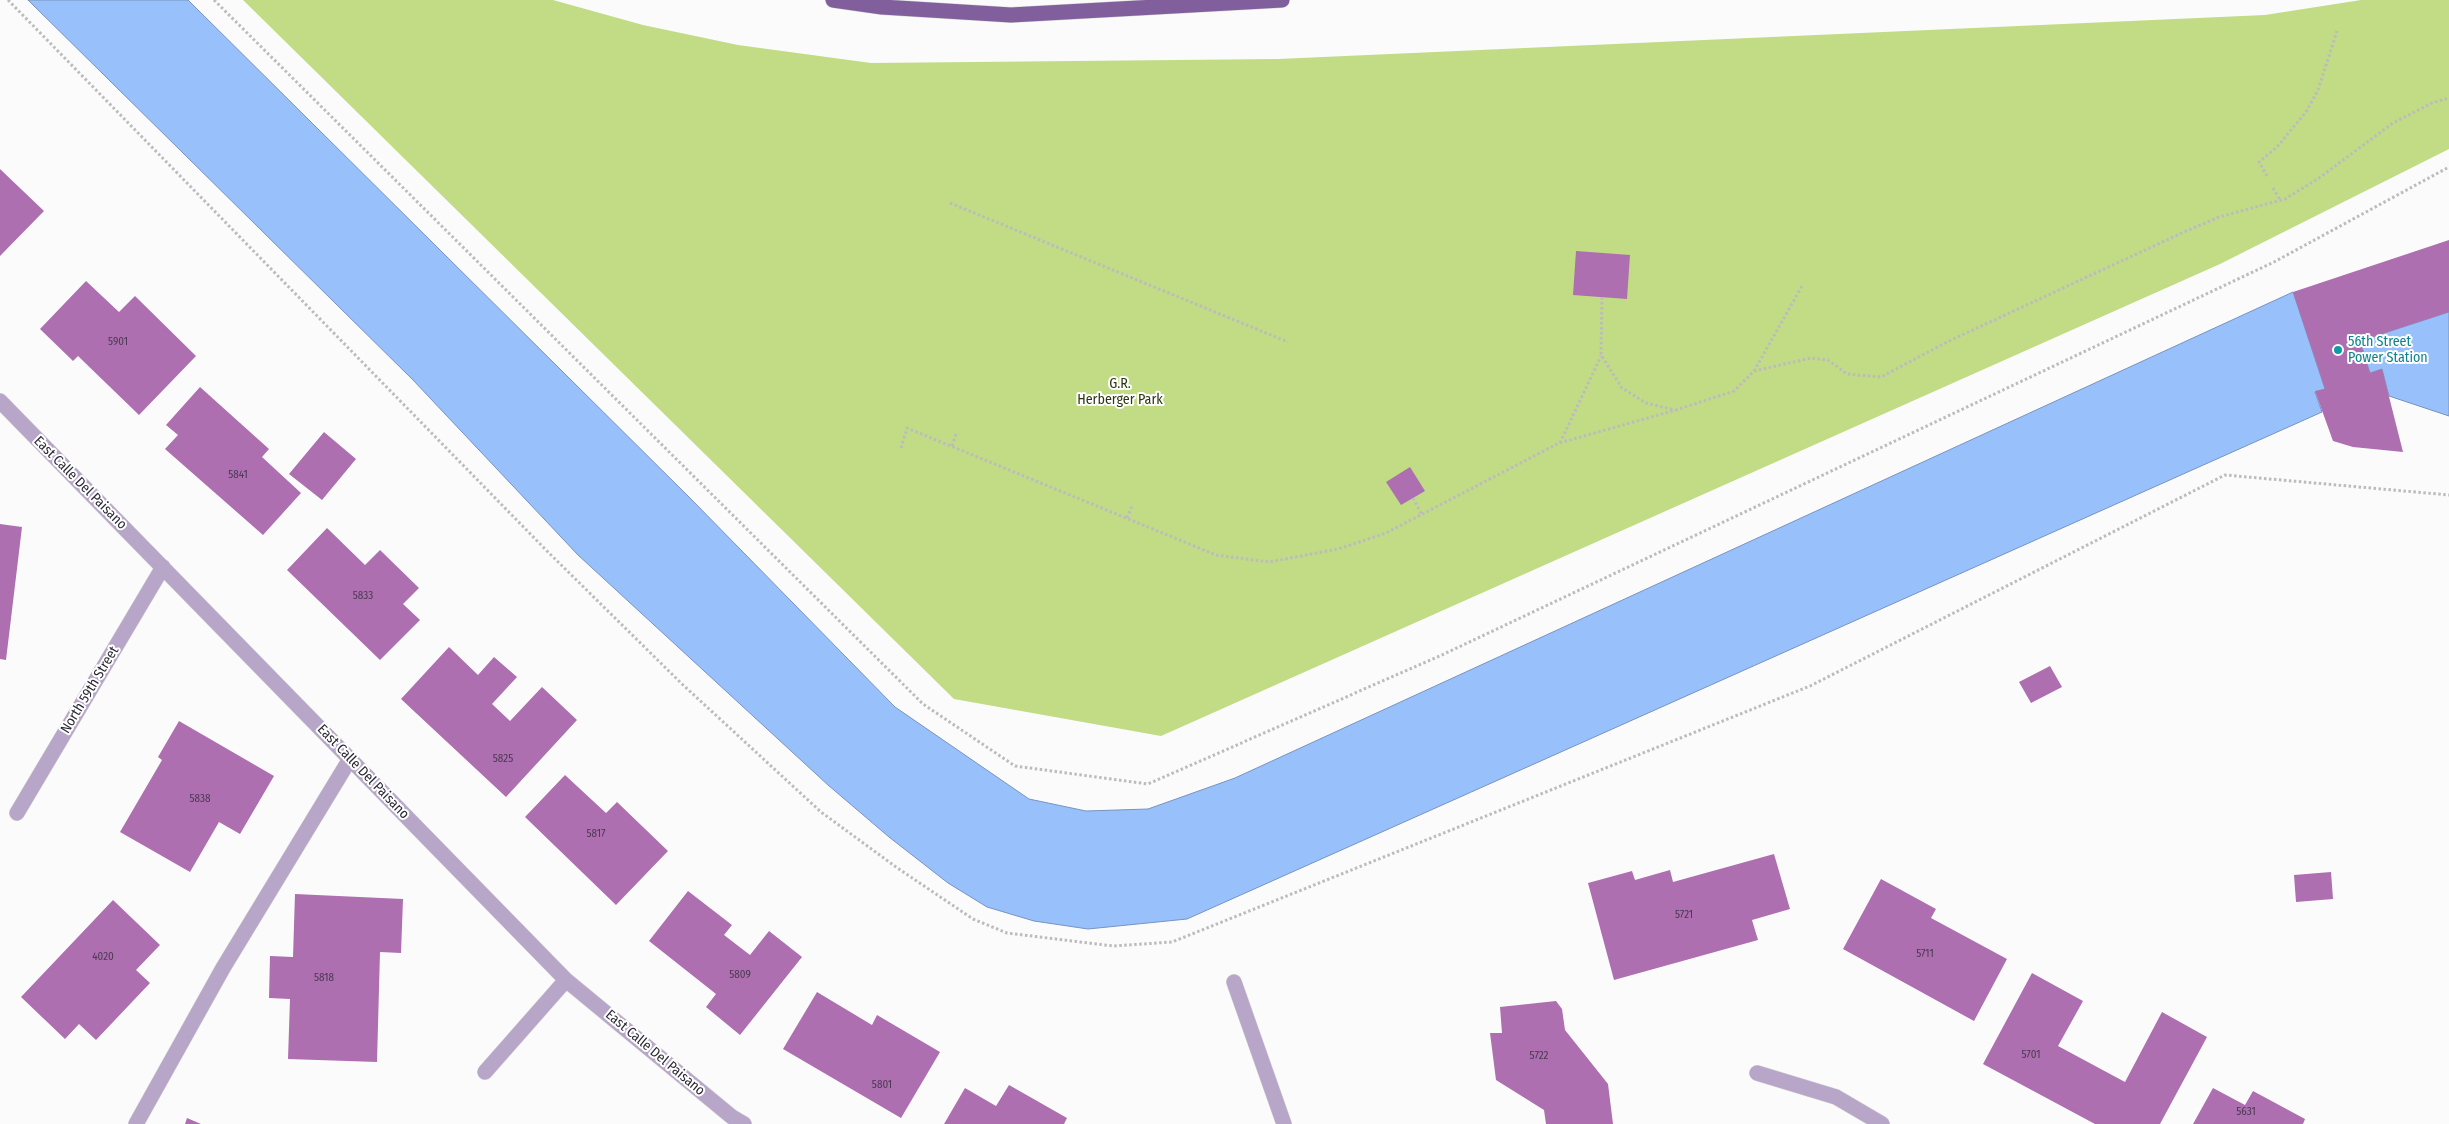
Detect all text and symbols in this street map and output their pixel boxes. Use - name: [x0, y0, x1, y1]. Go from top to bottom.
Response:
- place label: 56th Street Power Station: [2348, 334, 2428, 367]
- house number: 5901: [108, 335, 128, 349]
- marker: 56th Street Power Station: [2332, 344, 2344, 356]
- park label: G.R. Herberger Park: [1077, 376, 1163, 408]
- street label: East Calle Del Paisano: [30, 433, 130, 533]
- house number: 5841: [228, 468, 248, 482]
- house number: 5833: [353, 589, 373, 603]
- street label: North 59th Street: [57, 643, 123, 737]
- street label: East Calle Del Paisano: [314, 721, 412, 823]
- house number: 5825: [493, 752, 513, 766]
- house number: 5838: [189, 792, 211, 806]
- house number: 5817: [586, 827, 606, 841]
- house number: 5721: [1675, 908, 1693, 922]
- house number: 5711: [1916, 947, 1934, 961]
- house number: 4020: [92, 950, 114, 964]
- house number: 5809: [729, 968, 751, 982]
- house number: 5818: [314, 971, 334, 985]
- street label: East Calle Del Paisano: [602, 1006, 708, 1100]
- house number: 5701: [2022, 1048, 2040, 1062]
- house number: 5722: [1530, 1049, 1548, 1063]
- house number: 5801: [872, 1078, 892, 1092]
- house number: 5631: [2236, 1105, 2256, 1119]

